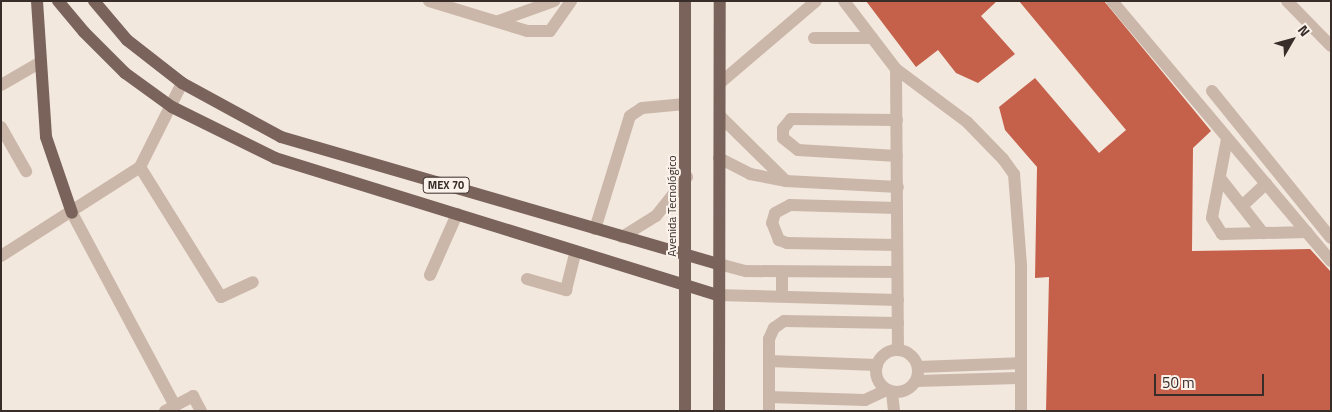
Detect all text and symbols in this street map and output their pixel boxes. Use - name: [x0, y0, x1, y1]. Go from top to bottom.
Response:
- north arrow: [1267, 15, 1317, 65]
- text: N: [1293, 20, 1315, 41]
- street label: Avenida Tecnológico: [665, 155, 679, 257]
- road number: MEX 70: [422, 176, 470, 194]
- scale bar: [1157, 364, 1267, 396]
- text: 50 m: [1162, 371, 1195, 394]

